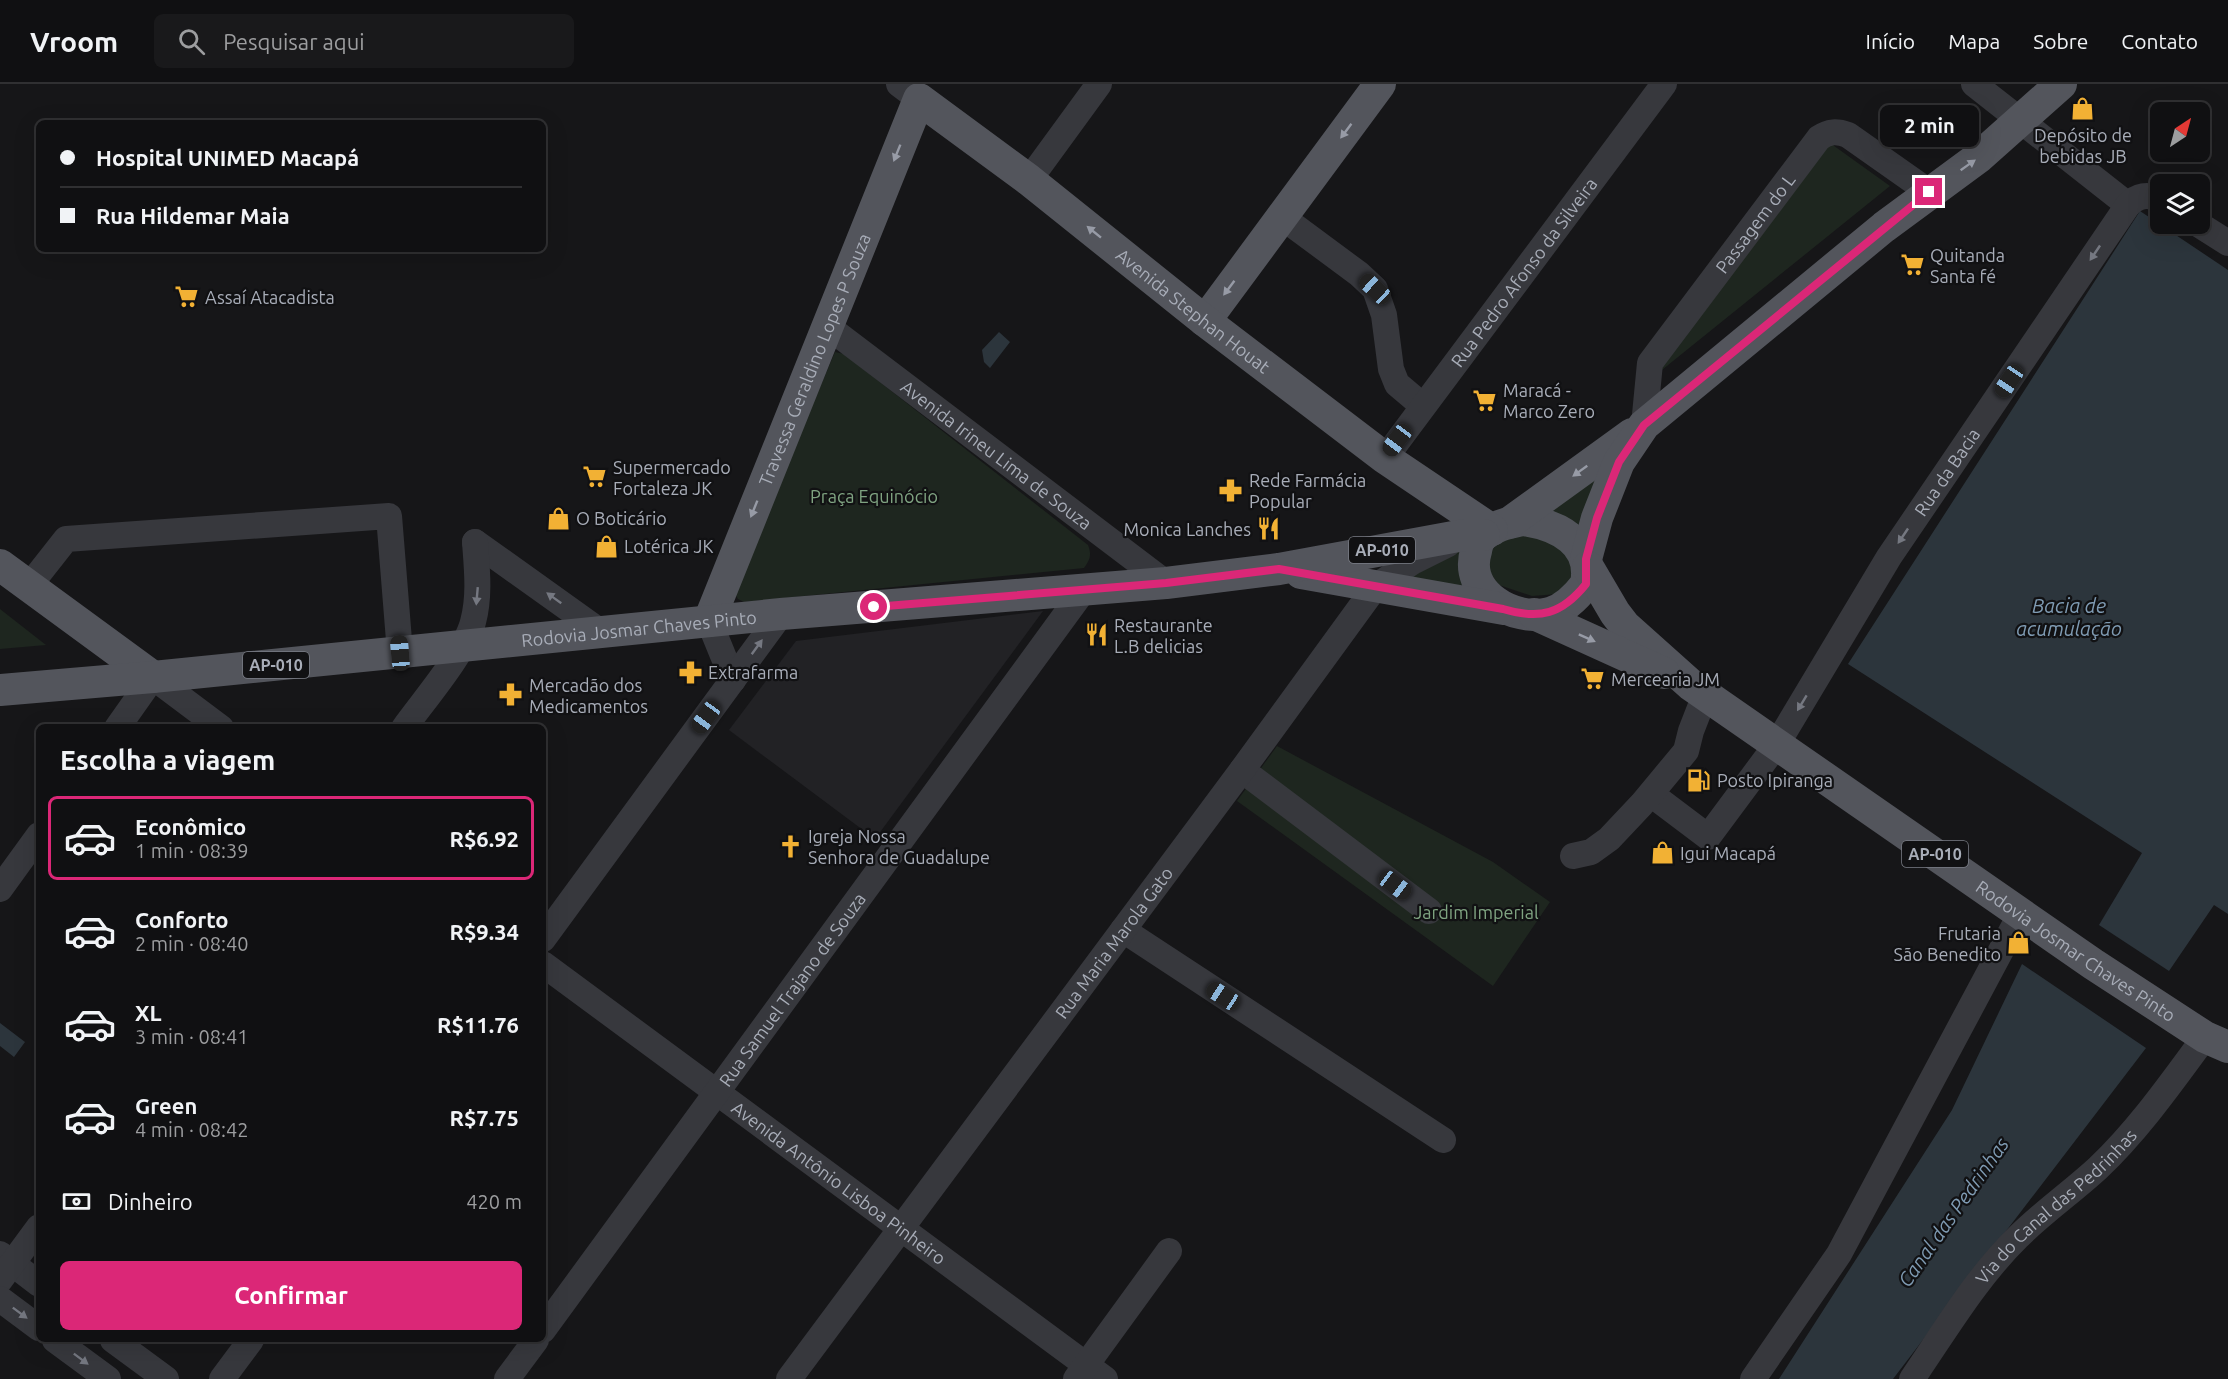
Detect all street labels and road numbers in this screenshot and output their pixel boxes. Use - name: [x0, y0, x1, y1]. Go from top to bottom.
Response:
- street label: Passagem do L: [1711, 170, 1799, 277]
- street label: Rua Pedro Afonso da Silveira: [1447, 174, 1601, 370]
- street label: Travessa Geraldino Lopes P Souza: [755, 230, 874, 489]
- street label: Avenida Stephan Houat: [1113, 244, 1274, 377]
- street label: Avenida Irineu Lima de Souza: [897, 376, 1096, 533]
- street label: Rua da Bacia: [1910, 424, 1984, 520]
- road number: AP-010: [1349, 537, 1415, 563]
- street label: Rodovia Josmar Chaves Pinto: [520, 606, 758, 650]
- road number: AP-010: [243, 652, 309, 678]
- road number: AP-010: [1902, 841, 1968, 867]
- street label: Rua Maria Marola Gato: [1051, 863, 1176, 1022]
- street label: Rodovia Josmar Chaves Pinto: [1972, 876, 2179, 1025]
- street label: Rua Samuel Trajano de Souza: [715, 889, 869, 1090]
- street label: Avenida Antônio Lisboa Pinheiro: [728, 1097, 950, 1268]
- street label: Via do Canal das Pedrinhas: [1971, 1125, 2140, 1288]

